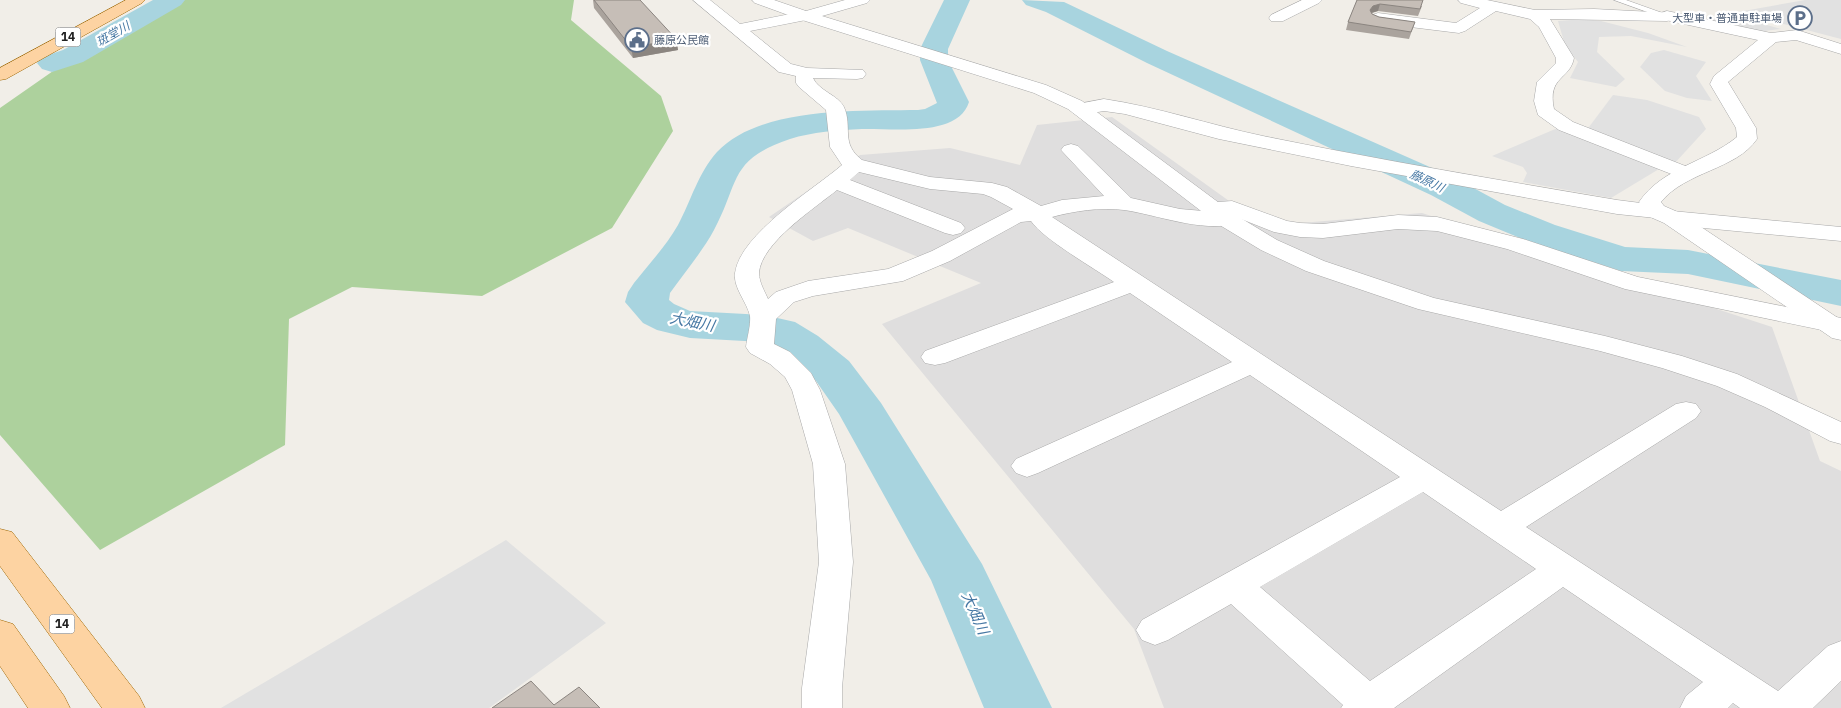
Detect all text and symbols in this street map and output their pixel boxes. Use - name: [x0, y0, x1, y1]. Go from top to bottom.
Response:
- parking icon: 大型車・普通車駐車場: [1787, 5, 1813, 31]
- place label: 大型車・普通車駐車場: [1672, 11, 1782, 25]
- water label: 斑堂川: [93, 17, 134, 49]
- public building icon: 藤原公民館: [624, 27, 650, 53]
- road number: 14: [56, 28, 80, 46]
- place label: 藤原公民館: [654, 33, 709, 47]
- water label: 藤原川: [1408, 166, 1449, 196]
- water label: 大畑川: [668, 308, 718, 336]
- water label: 大畑川: [958, 588, 994, 639]
- road number: 14: [50, 614, 74, 634]

